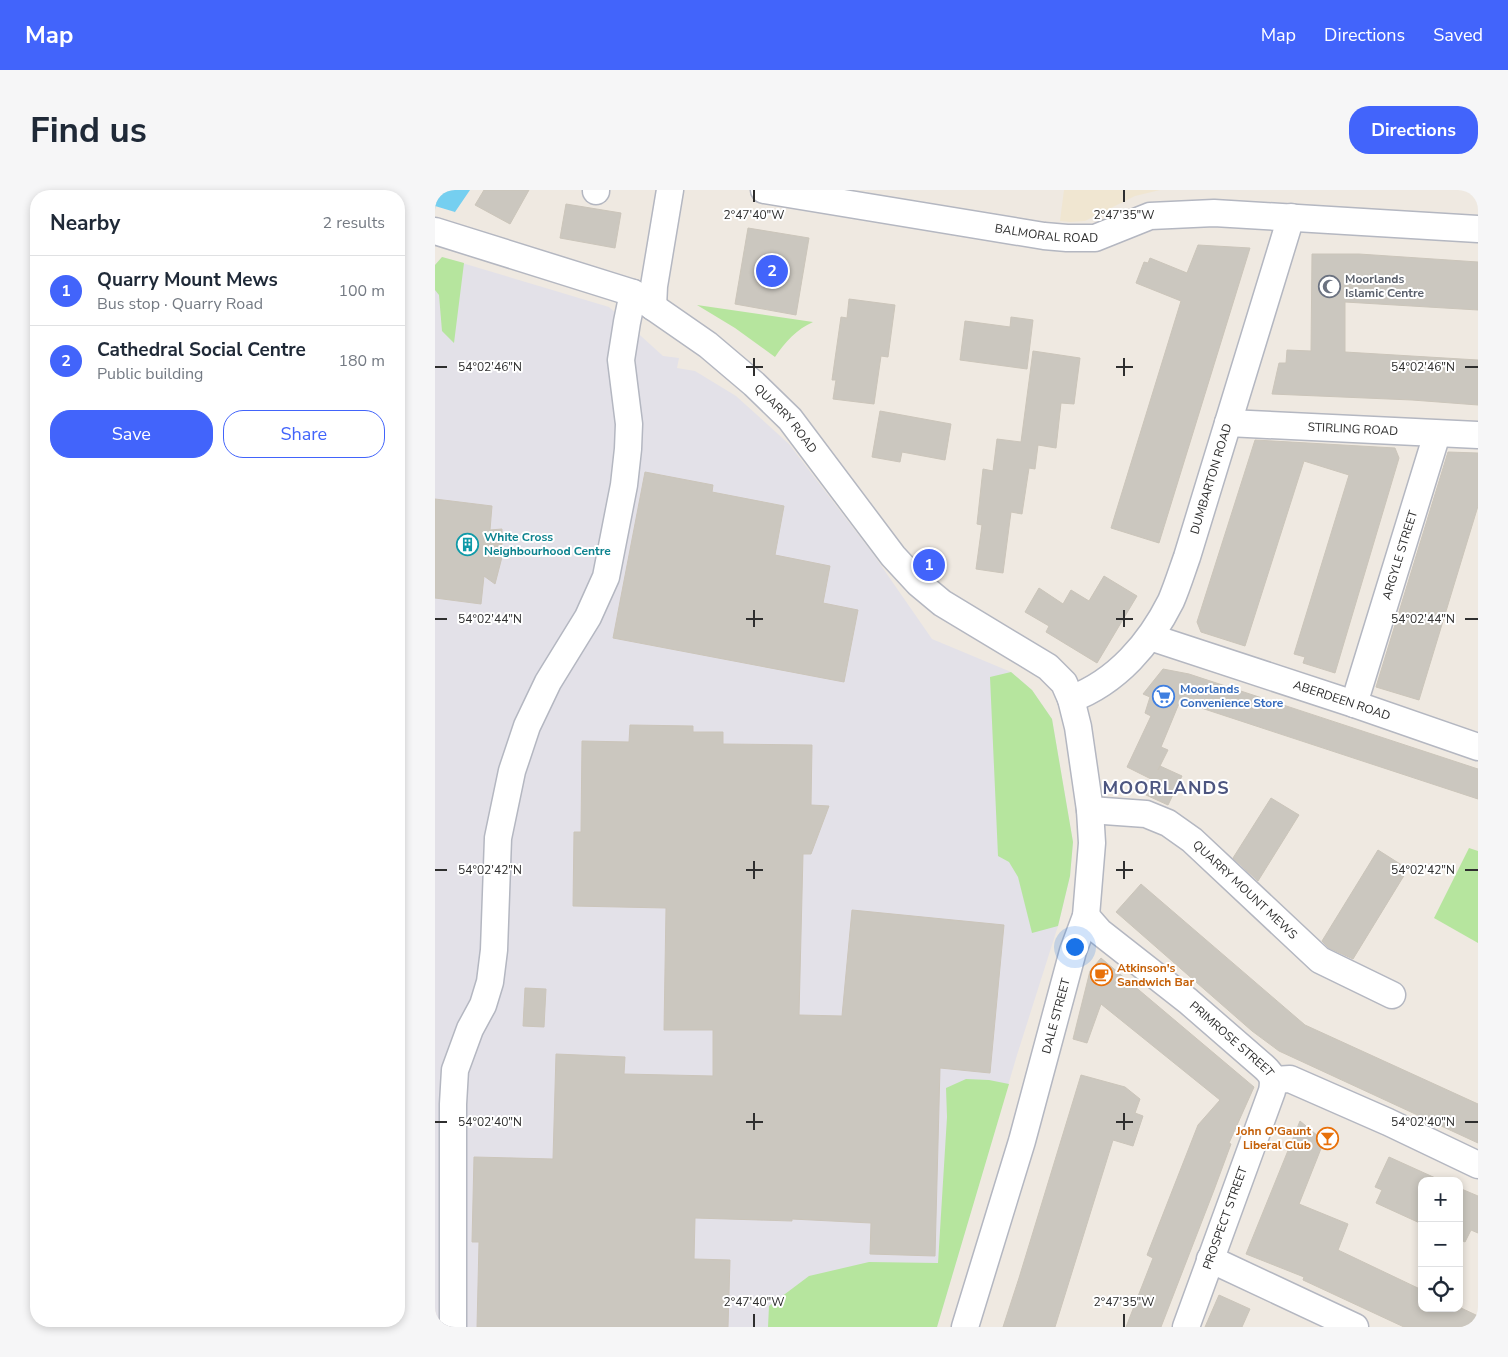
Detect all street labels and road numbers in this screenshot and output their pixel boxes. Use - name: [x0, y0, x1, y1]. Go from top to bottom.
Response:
- street label: BALMORAL ROAD: [994, 220, 1098, 246]
- street label: QUARRY ROAD: [751, 380, 821, 456]
- street label: STIRLING ROAD: [1307, 419, 1399, 439]
- street label: DUMBARTON ROAD: [1186, 421, 1235, 536]
- street label: ARGYLE STREET: [1379, 507, 1421, 602]
- street label: ABERDEEN ROAD: [1291, 677, 1393, 724]
- street label: QUARRY MOUNT MEWS: [1189, 837, 1301, 943]
- street label: DALE STREET: [1038, 976, 1074, 1056]
- street label: PRIMROSE STREET: [1186, 998, 1278, 1081]
- street label: PROSPECT STREET: [1199, 1164, 1251, 1272]

